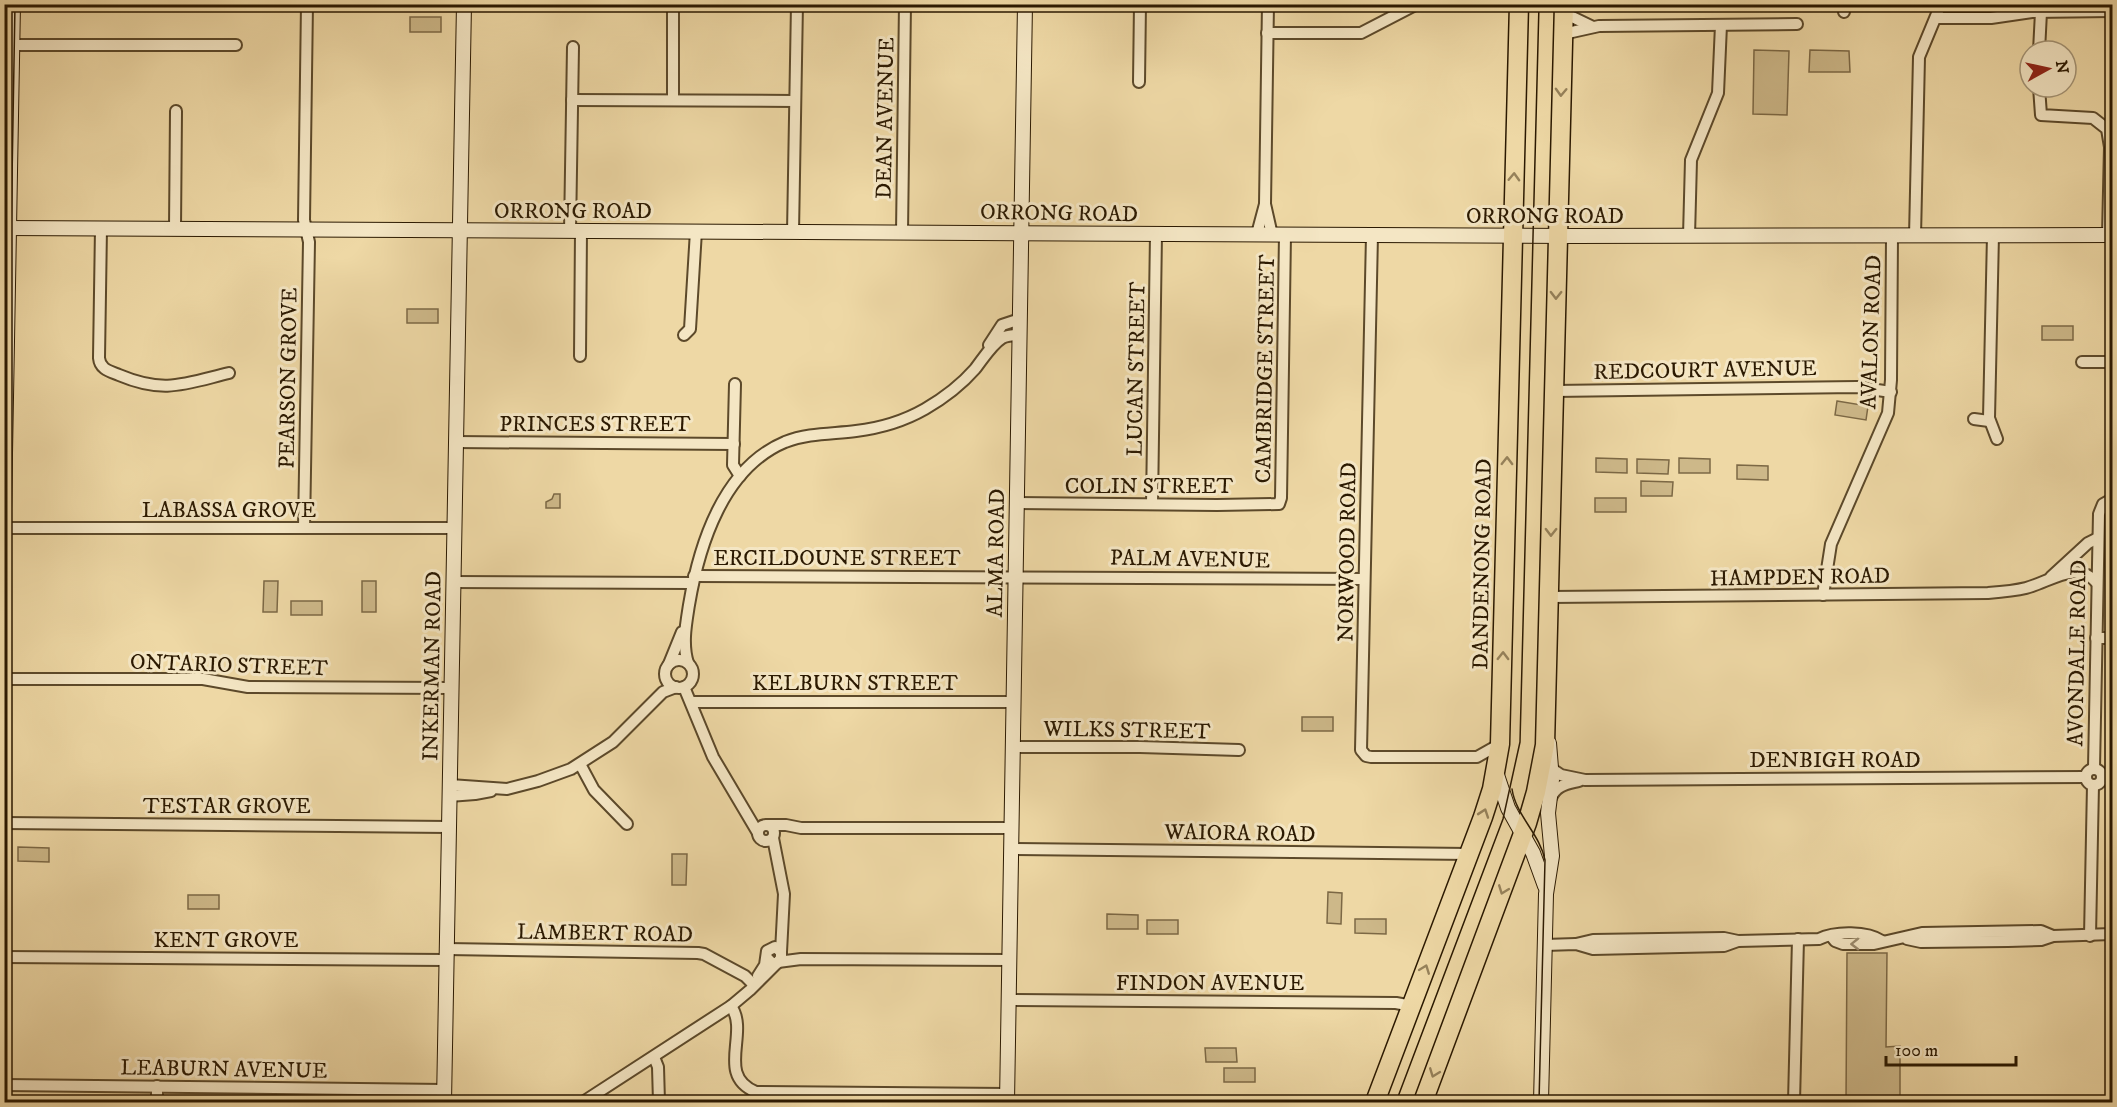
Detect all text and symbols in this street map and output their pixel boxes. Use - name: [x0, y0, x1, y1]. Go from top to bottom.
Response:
- street label: DEAN AVENUE: [871, 37, 900, 199]
- north arrow: [2018, 39, 2078, 99]
- text: N: [2051, 59, 2073, 75]
- one-way arrow: [1555, 87, 1567, 96]
- one-way arrow: [1508, 173, 1521, 182]
- street label: ORRONG ROAD: [494, 198, 652, 225]
- street label: ORRONG ROAD: [980, 199, 1138, 228]
- street label: ORRONG ROAD: [1466, 203, 1624, 230]
- street label: CAMBRIDGE STREET: [1250, 254, 1281, 484]
- street label: AVALON ROAD: [1855, 254, 1888, 410]
- street label: LUCAN STREET: [1121, 281, 1152, 457]
- street label: PEARSON GROVE: [273, 287, 304, 469]
- one-way arrow: [1550, 290, 1562, 299]
- street label: REDCOURT AVENUE: [1593, 355, 1817, 386]
- street label: PRINCES STREET: [499, 411, 691, 438]
- one-way arrow: [1501, 456, 1514, 465]
- street label: DANDENONG ROAD: [1467, 458, 1498, 670]
- street label: NORWOOD ROAD: [1332, 462, 1363, 642]
- street label: COLIN STREET: [1065, 473, 1233, 500]
- street label: ALMA ROAD: [982, 488, 1011, 618]
- street label: LABASSA GROVE: [142, 497, 316, 524]
- one-way arrow: [1544, 527, 1557, 536]
- street label: ERCILDOUNE STREET: [713, 545, 961, 572]
- street label: PALM AVENUE: [1110, 545, 1270, 574]
- street label: AVONDALE ROAD: [2062, 559, 2093, 747]
- street label: HAMPDEN ROAD: [1710, 562, 1890, 593]
- street label: INKERMAN ROAD: [417, 571, 448, 761]
- street label: ONTARIO STREET: [130, 649, 329, 682]
- one-way arrow: [1497, 651, 1510, 660]
- street label: KELBURN STREET: [752, 670, 958, 697]
- street label: WILKS STREET: [1042, 716, 1211, 745]
- street label: DENBIGH ROAD: [1749, 747, 1921, 774]
- street label: TESTAR GROVE: [143, 793, 311, 820]
- one-way arrow: [1477, 808, 1490, 819]
- street label: WAIORA ROAD: [1163, 819, 1316, 848]
- one-way arrow: [1497, 884, 1510, 895]
- street label: LAMBERT ROAD: [517, 918, 693, 949]
- street label: KENT GROVE: [153, 927, 299, 954]
- one-way arrow: [1851, 938, 1860, 950]
- one-way arrow: [1418, 964, 1431, 975]
- street label: FINDON AVENUE: [1116, 970, 1304, 997]
- scale bar: [1886, 1029, 2016, 1067]
- text: 100 m: [1895, 1040, 1938, 1062]
- street label: LEABURN AVENUE: [120, 1054, 328, 1085]
- one-way arrow: [1429, 1067, 1441, 1078]

